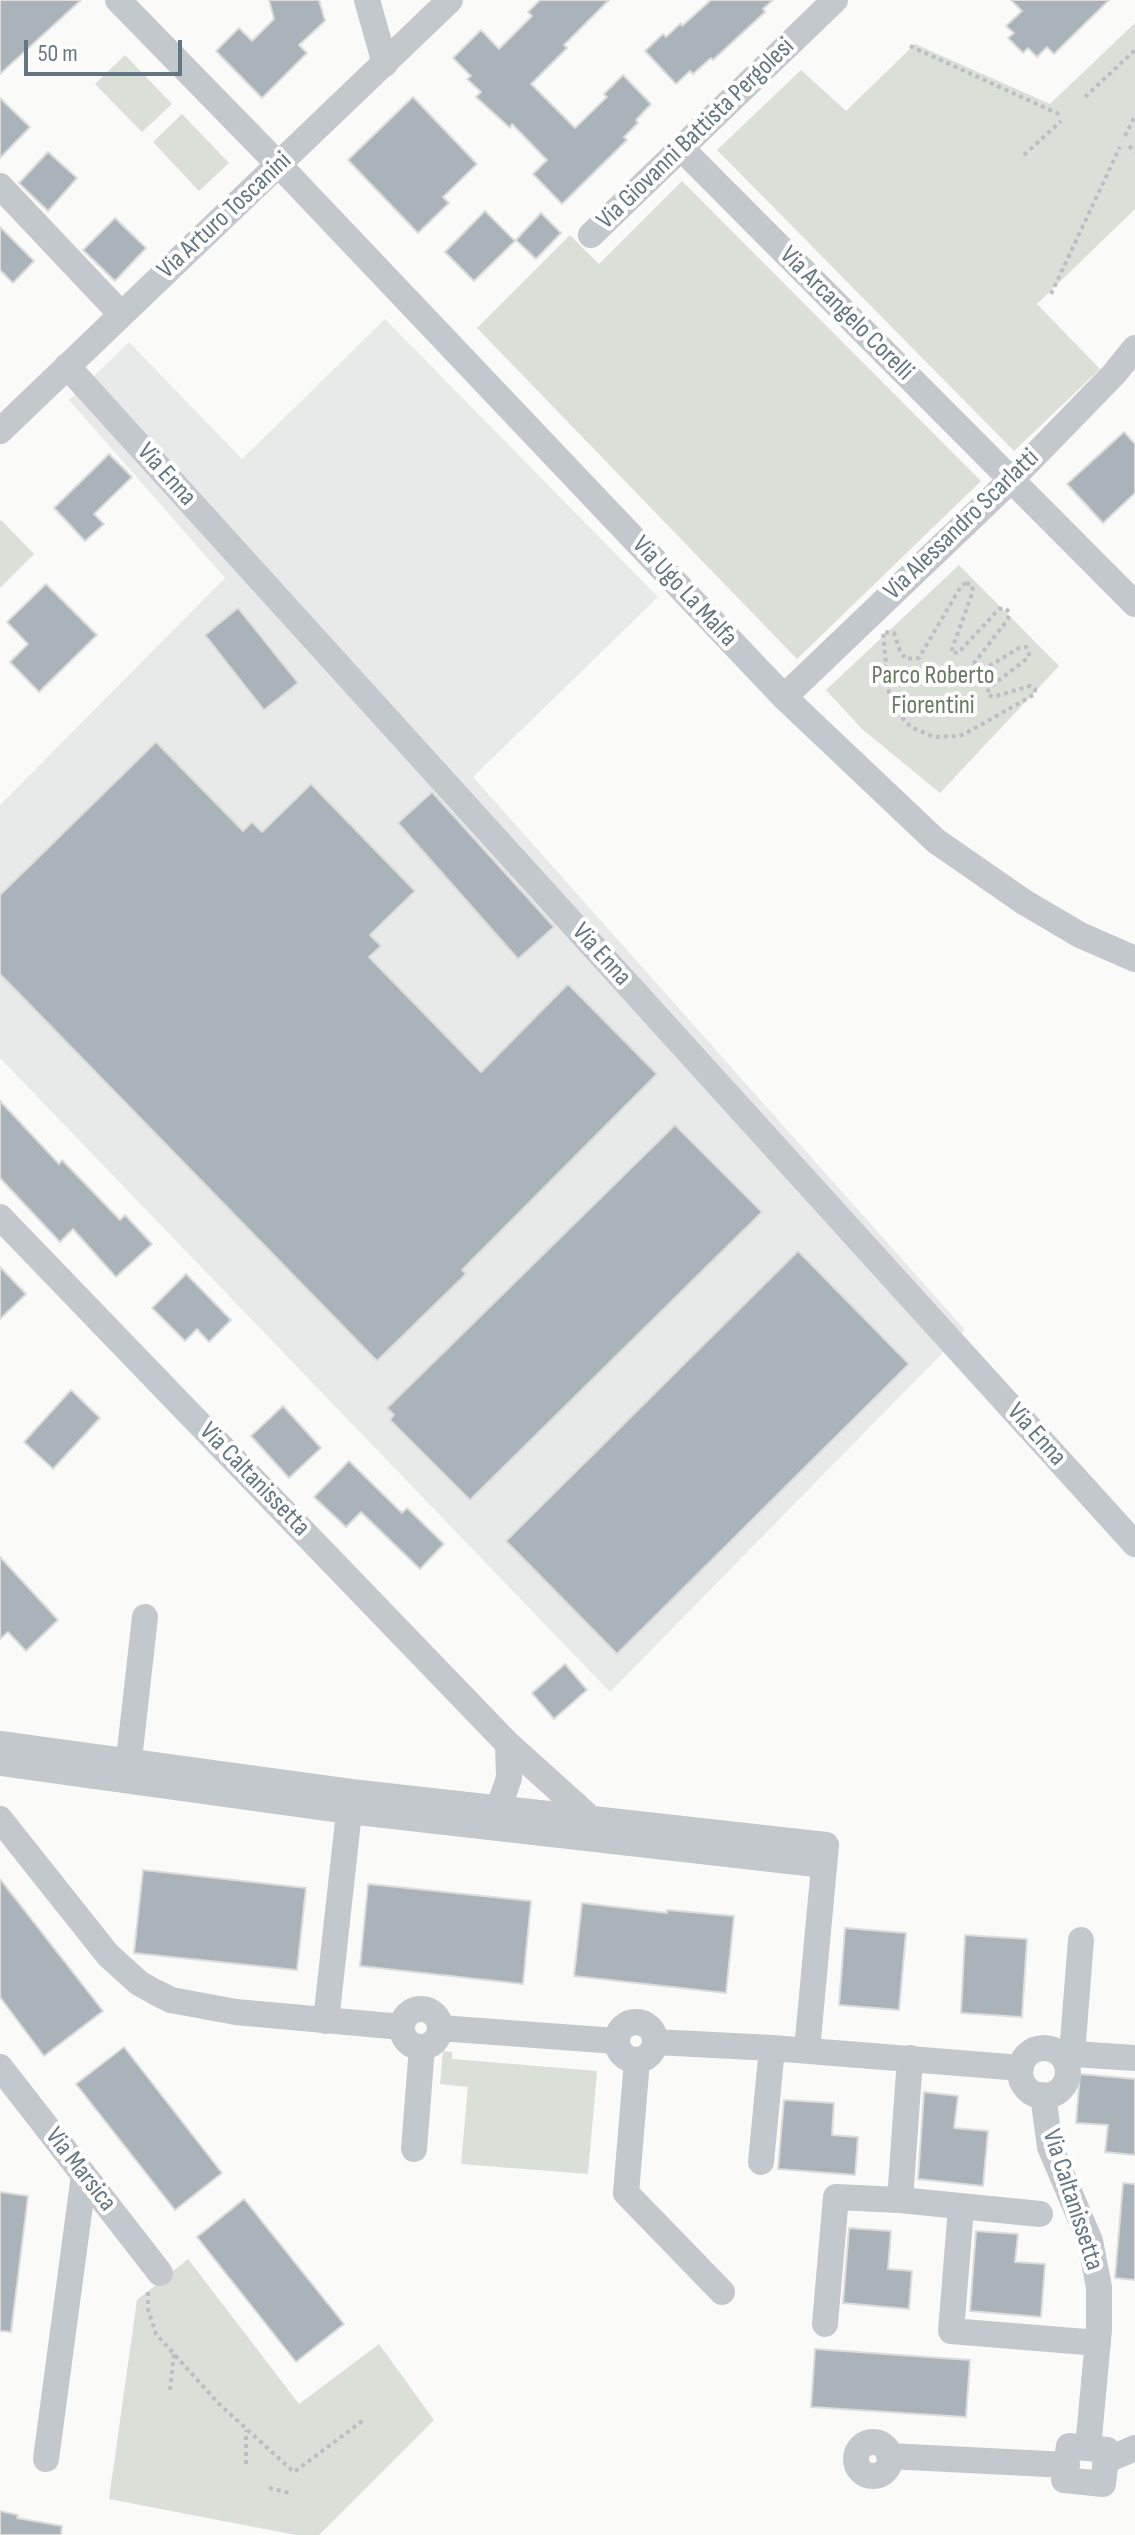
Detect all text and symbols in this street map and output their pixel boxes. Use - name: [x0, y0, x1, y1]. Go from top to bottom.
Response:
- scale bar: [28, 24, 186, 74]
- street label: Via Giovanni Battista Pergolesi: [591, 32, 801, 236]
- text: 50 m: [38, 39, 78, 68]
- street label: Via Arturo Toscanini: [152, 146, 298, 286]
- street label: Via Arcangelo Corelli: [772, 240, 920, 388]
- street label: Via Enna: [130, 437, 202, 513]
- street label: Via Alessandro Scarlatti: [878, 443, 1046, 607]
- street label: Via Ugo La Malfa: [625, 530, 743, 654]
- park label: Parco Roberto Fiorentini: [872, 660, 994, 722]
- street label: Via Enna: [565, 917, 637, 993]
- street label: Via Enna: [1000, 1397, 1072, 1473]
- street label: Via Caltanissetta: [192, 1417, 316, 1543]
- street label: Via Marsica: [38, 2122, 122, 2218]
- street label: Via Caltanissetta: [1035, 2126, 1109, 2274]

